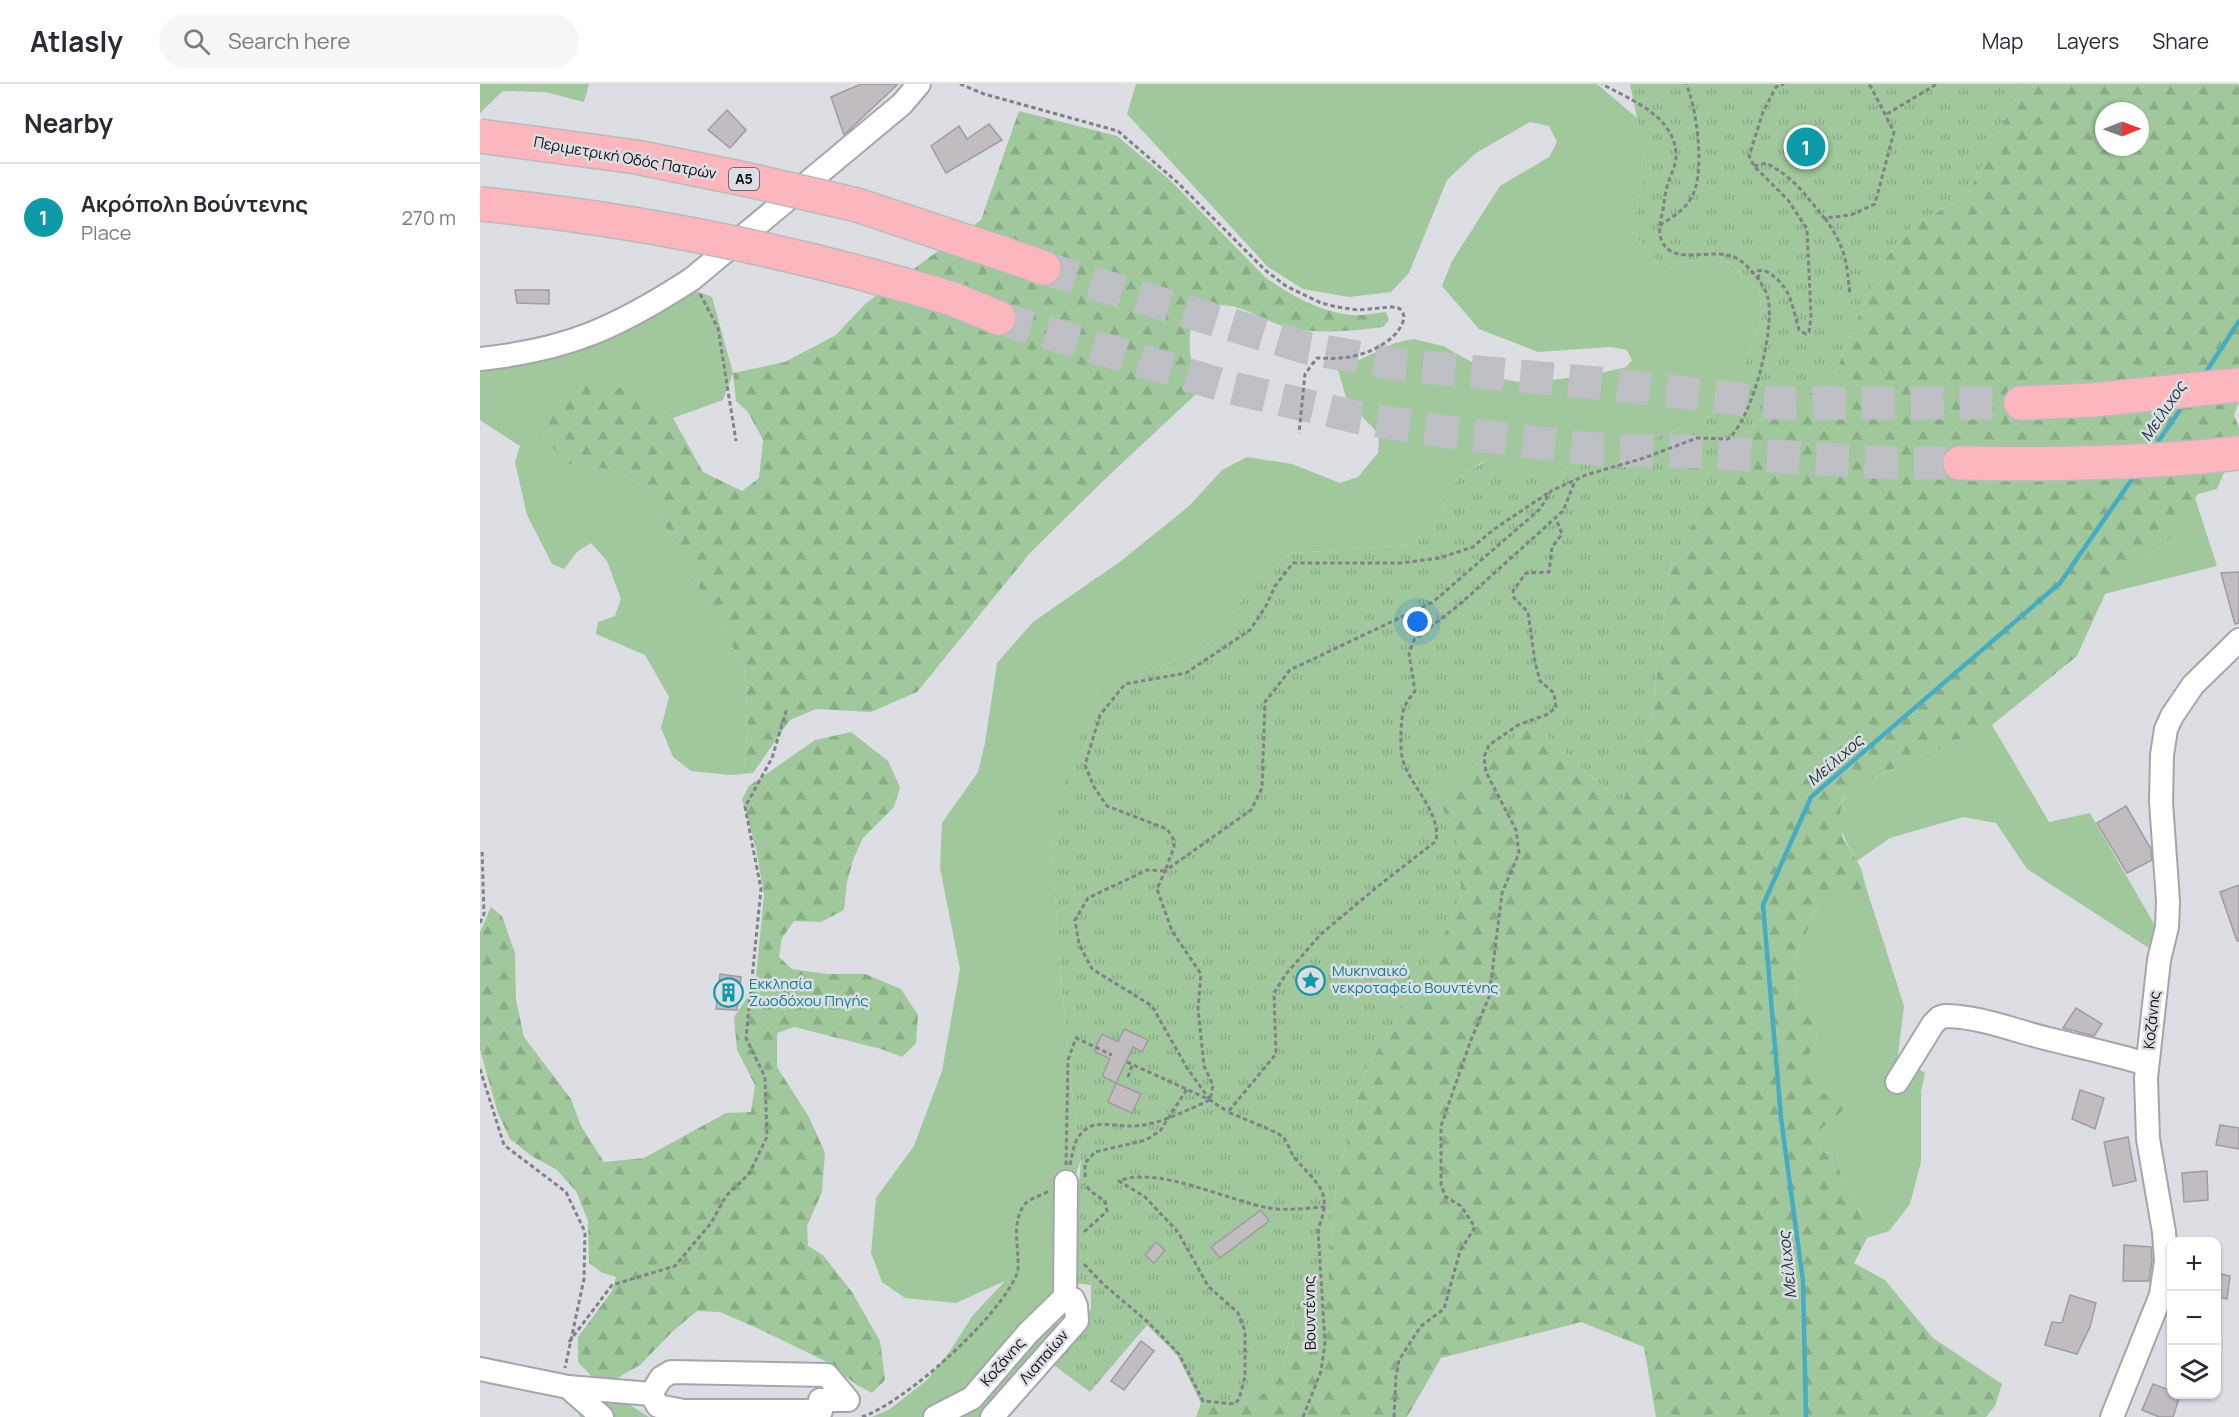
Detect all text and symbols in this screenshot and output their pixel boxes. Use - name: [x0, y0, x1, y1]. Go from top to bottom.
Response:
- search box: [159, 14, 579, 68]
- text: Atlasly: [30, 22, 123, 60]
- icon: search: [180, 25, 213, 58]
- text: Search here: [228, 26, 350, 56]
- text: Map: [1982, 27, 2023, 55]
- text: Layers: [2056, 27, 2119, 55]
- text: Share: [2152, 27, 2209, 55]
- north arrow: [2095, 102, 2149, 156]
- text: Nearby: [24, 105, 113, 141]
- pin: 1: [1786, 124, 1826, 170]
- street label: Περιμετρική Οδός Πατρών: [532, 131, 718, 184]
- road number: Α5: [729, 168, 759, 190]
- text: Ακρόπολη Βούντενης: [81, 189, 308, 219]
- text: 1: [39, 204, 48, 231]
- text: 270 m: [401, 204, 456, 231]
- text: Place: [81, 219, 131, 246]
- water label: Μείλιχος: [2135, 376, 2192, 445]
- your location: [1403, 607, 1432, 636]
- water label: Μείλιχος: [1802, 729, 1869, 791]
- place label: Μυκηναικό νεκροταφείο Βουντένης: [1332, 960, 1499, 998]
- place icon: Μυκηναικό νεκροταφείο Βουντένης: [1295, 964, 1327, 996]
- place label: Εκκλησία Ζωοδόχου Πηγής: [749, 973, 869, 1011]
- building icon: Εκκλησία Ζωοδόχου Πηγής: [712, 977, 744, 1009]
- street label: Κοζάνης: [2138, 990, 2165, 1050]
- water label: Μείλιχος: [1772, 1229, 1801, 1300]
- map controls: [2167, 1237, 2221, 1399]
- button: +: [2167, 1237, 2221, 1291]
- street label: Βουντένης: [1298, 1276, 1321, 1350]
- button: −: [2167, 1291, 2221, 1345]
- street label: Λιαπαίων: [1014, 1325, 1073, 1388]
- street label: Κοζάνης: [976, 1333, 1030, 1391]
- button: layers: [2167, 1345, 2221, 1399]

